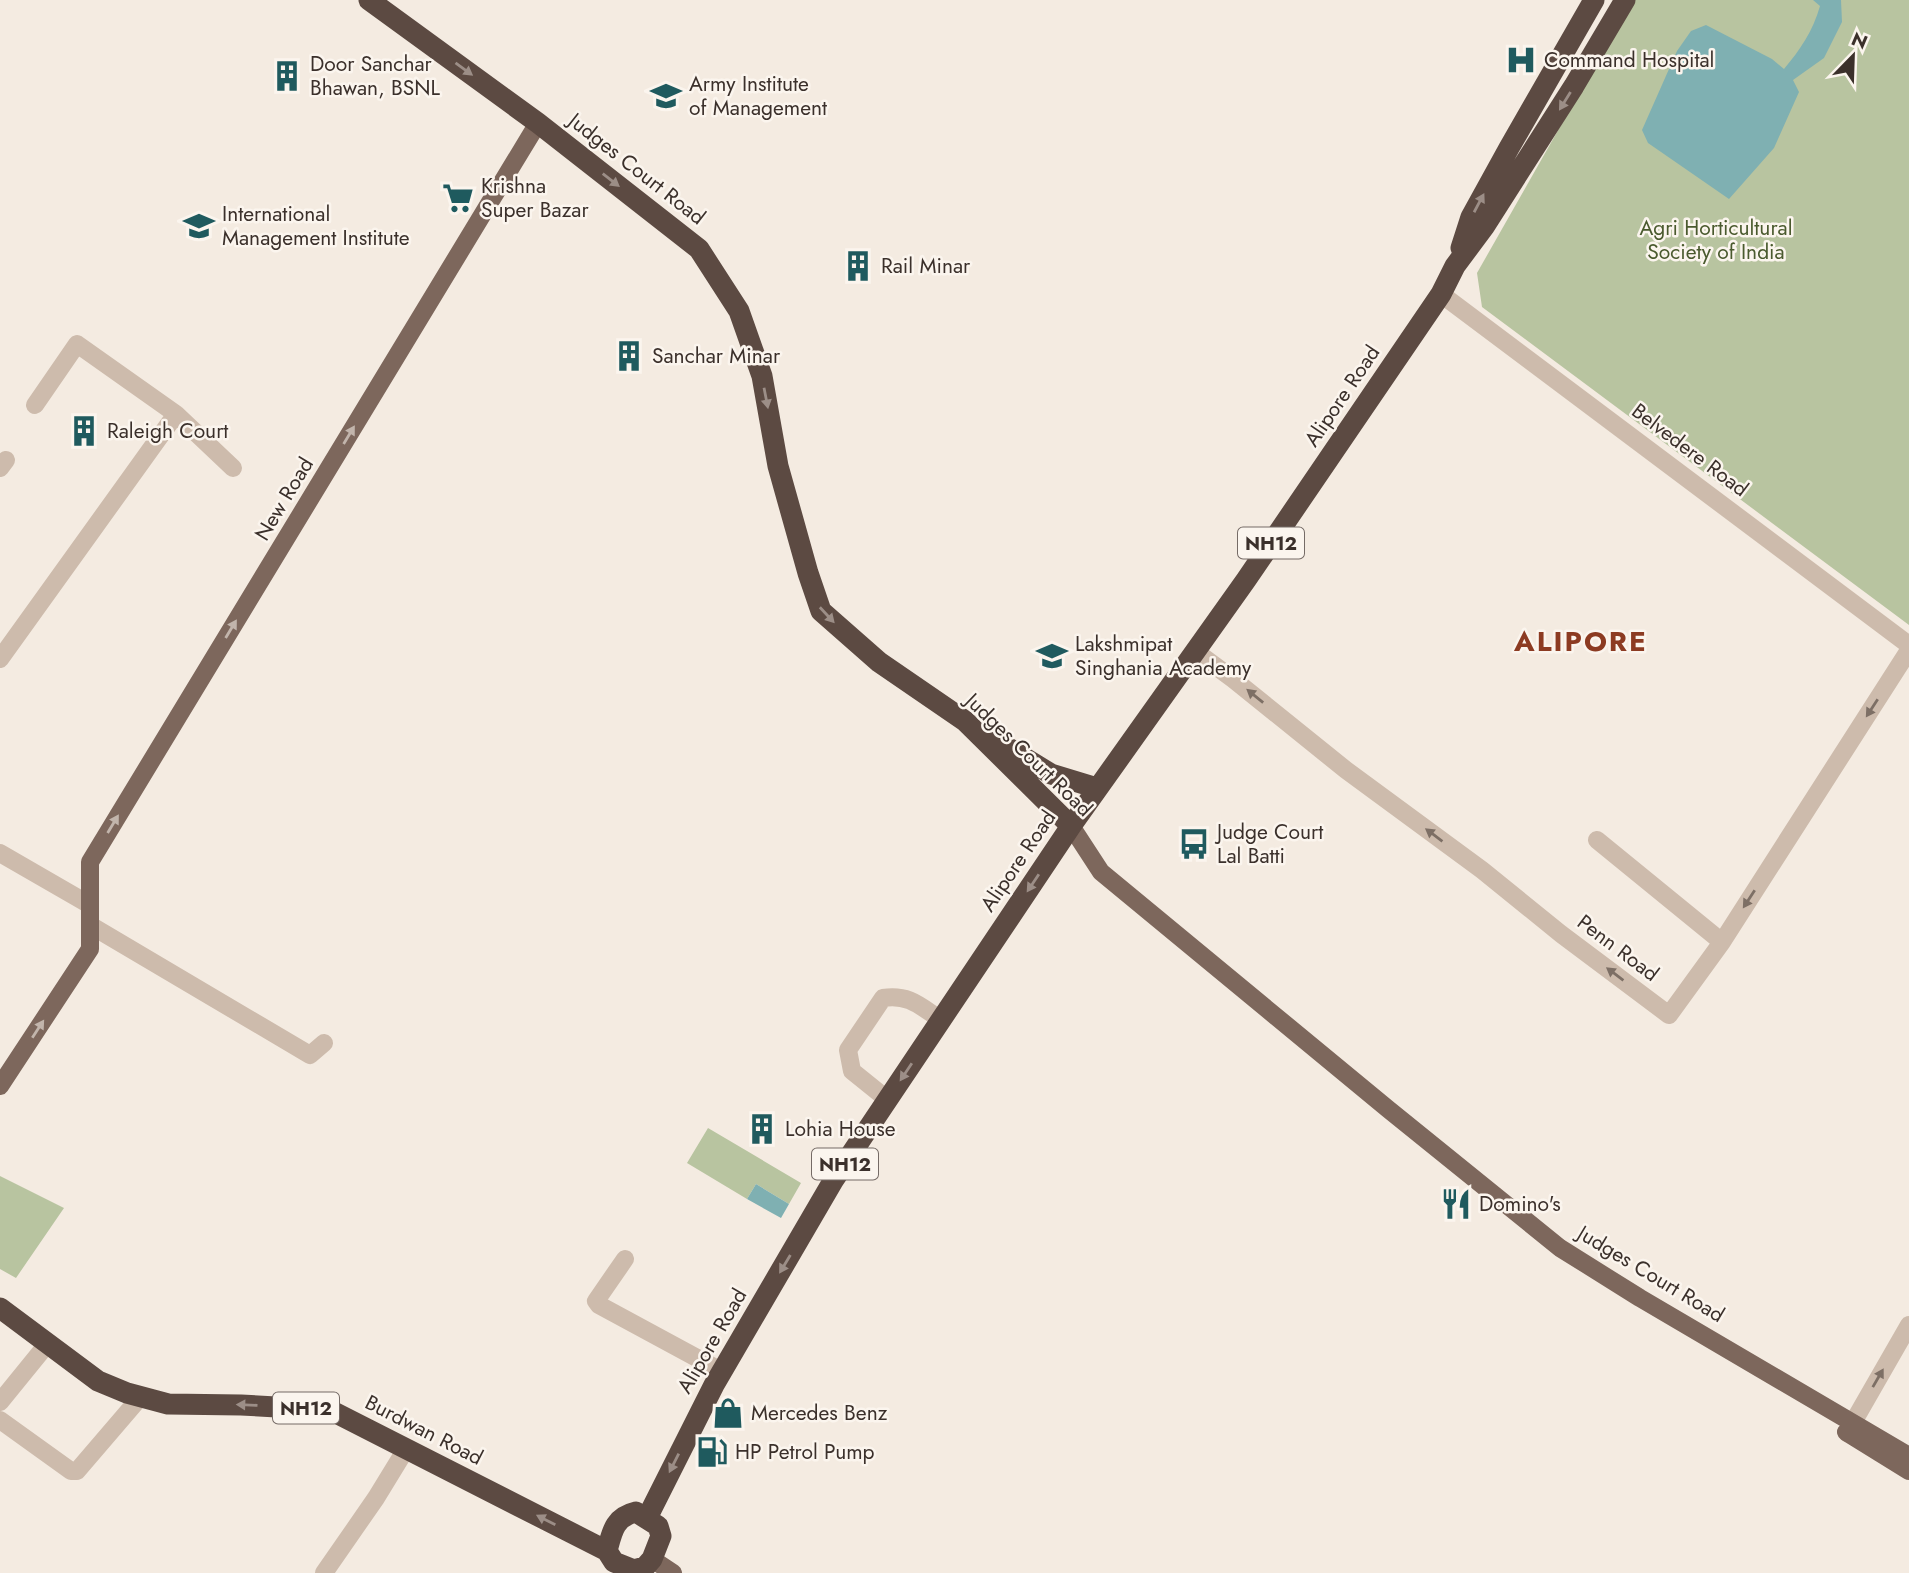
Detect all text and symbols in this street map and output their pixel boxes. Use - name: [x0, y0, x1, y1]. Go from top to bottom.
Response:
- north arrow: [1818, 21, 1888, 91]
- text: N: [1847, 25, 1872, 56]
- hospital icon: Command Hospital: [1504, 43, 1538, 77]
- place label: Command Hospital: [1544, 45, 1714, 75]
- place label: Door Sanchar Bhawan, BSNL: [310, 49, 440, 103]
- building icon: Door Sanchar Bhawan, BSNL: [270, 59, 304, 93]
- one-way arrow: [455, 62, 473, 76]
- place label: Army Institute of Management: [689, 69, 827, 123]
- school or university icon: Army Institute of Management: [649, 79, 683, 113]
- one-way arrow: [1558, 91, 1571, 110]
- street label: Judges Court Road: [560, 104, 712, 232]
- place label: Krishna Super Bazar: [481, 171, 589, 225]
- one-way arrow: [603, 172, 620, 187]
- supermarket icon: Krishna Super Bazar: [441, 181, 475, 215]
- one-way arrow: [1473, 193, 1485, 212]
- place label: International Management Institute: [222, 199, 410, 253]
- school or university icon: International Management Institute: [182, 209, 216, 243]
- park label: Agri Horticultural Society of India: [1639, 213, 1793, 267]
- building icon: Rail Minar: [841, 249, 875, 283]
- place label: Rail Minar: [881, 251, 971, 281]
- building icon: Sanchar Minar: [612, 339, 646, 373]
- street label: Alipore Road: [1297, 339, 1387, 453]
- place label: Sanchar Minar: [652, 341, 781, 371]
- one-way arrow: [760, 387, 771, 409]
- street label: Belvedere Road: [1625, 396, 1755, 504]
- building icon: Raleigh Court: [67, 414, 101, 448]
- place label: Raleigh Court: [107, 416, 228, 446]
- one-way arrow: [343, 425, 356, 444]
- street label: New Road: [247, 452, 321, 546]
- road number: NH12: [1238, 528, 1304, 558]
- one-way arrow: [819, 606, 835, 624]
- one-way arrow: [225, 620, 238, 639]
- district label: ALIPORE: [1513, 621, 1648, 662]
- place label: Lakshmipat Singhania Academy: [1075, 629, 1252, 683]
- school or university icon: Lakshmipat Singhania Academy: [1035, 639, 1069, 673]
- street label: Judges Court Road: [957, 684, 1099, 824]
- one-way arrow: [1246, 688, 1264, 703]
- one-way arrow: [1866, 698, 1879, 717]
- street label: Alipore Road: [973, 804, 1063, 918]
- one-way arrow: [107, 814, 120, 833]
- place label: Judge Court Lal Batti: [1214, 817, 1323, 871]
- bus stop icon: Judge Court Lal Batti: [1177, 827, 1211, 861]
- one-way arrow: [1425, 828, 1443, 842]
- one-way arrow: [1026, 873, 1039, 893]
- one-way arrow: [1743, 889, 1756, 909]
- street label: Penn Road: [1571, 907, 1665, 989]
- one-way arrow: [1606, 966, 1624, 981]
- one-way arrow: [31, 1019, 44, 1039]
- one-way arrow: [899, 1063, 913, 1081]
- building icon: Lohia House: [745, 1112, 779, 1146]
- place label: Lohia House: [785, 1114, 896, 1144]
- road number: NH12: [812, 1148, 878, 1180]
- restaurant icon: Domino's: [1439, 1187, 1473, 1221]
- place label: Domino's: [1479, 1189, 1561, 1219]
- street label: Judges Court Road: [1569, 1217, 1730, 1330]
- one-way arrow: [779, 1254, 791, 1274]
- street label: Alipore Road: [670, 1283, 754, 1399]
- one-way arrow: [1871, 1369, 1884, 1388]
- street label: Burdwan Road: [360, 1387, 488, 1473]
- road number: NH12: [273, 1392, 339, 1424]
- shop icon: Mercedes Benz: [711, 1396, 745, 1430]
- place label: Mercedes Benz: [751, 1398, 888, 1428]
- one-way arrow: [236, 1400, 258, 1411]
- fuel station icon: HP Petrol Pump: [695, 1435, 729, 1469]
- place label: HP Petrol Pump: [735, 1437, 875, 1467]
- one-way arrow: [669, 1453, 680, 1473]
- one-way arrow: [536, 1514, 556, 1526]

